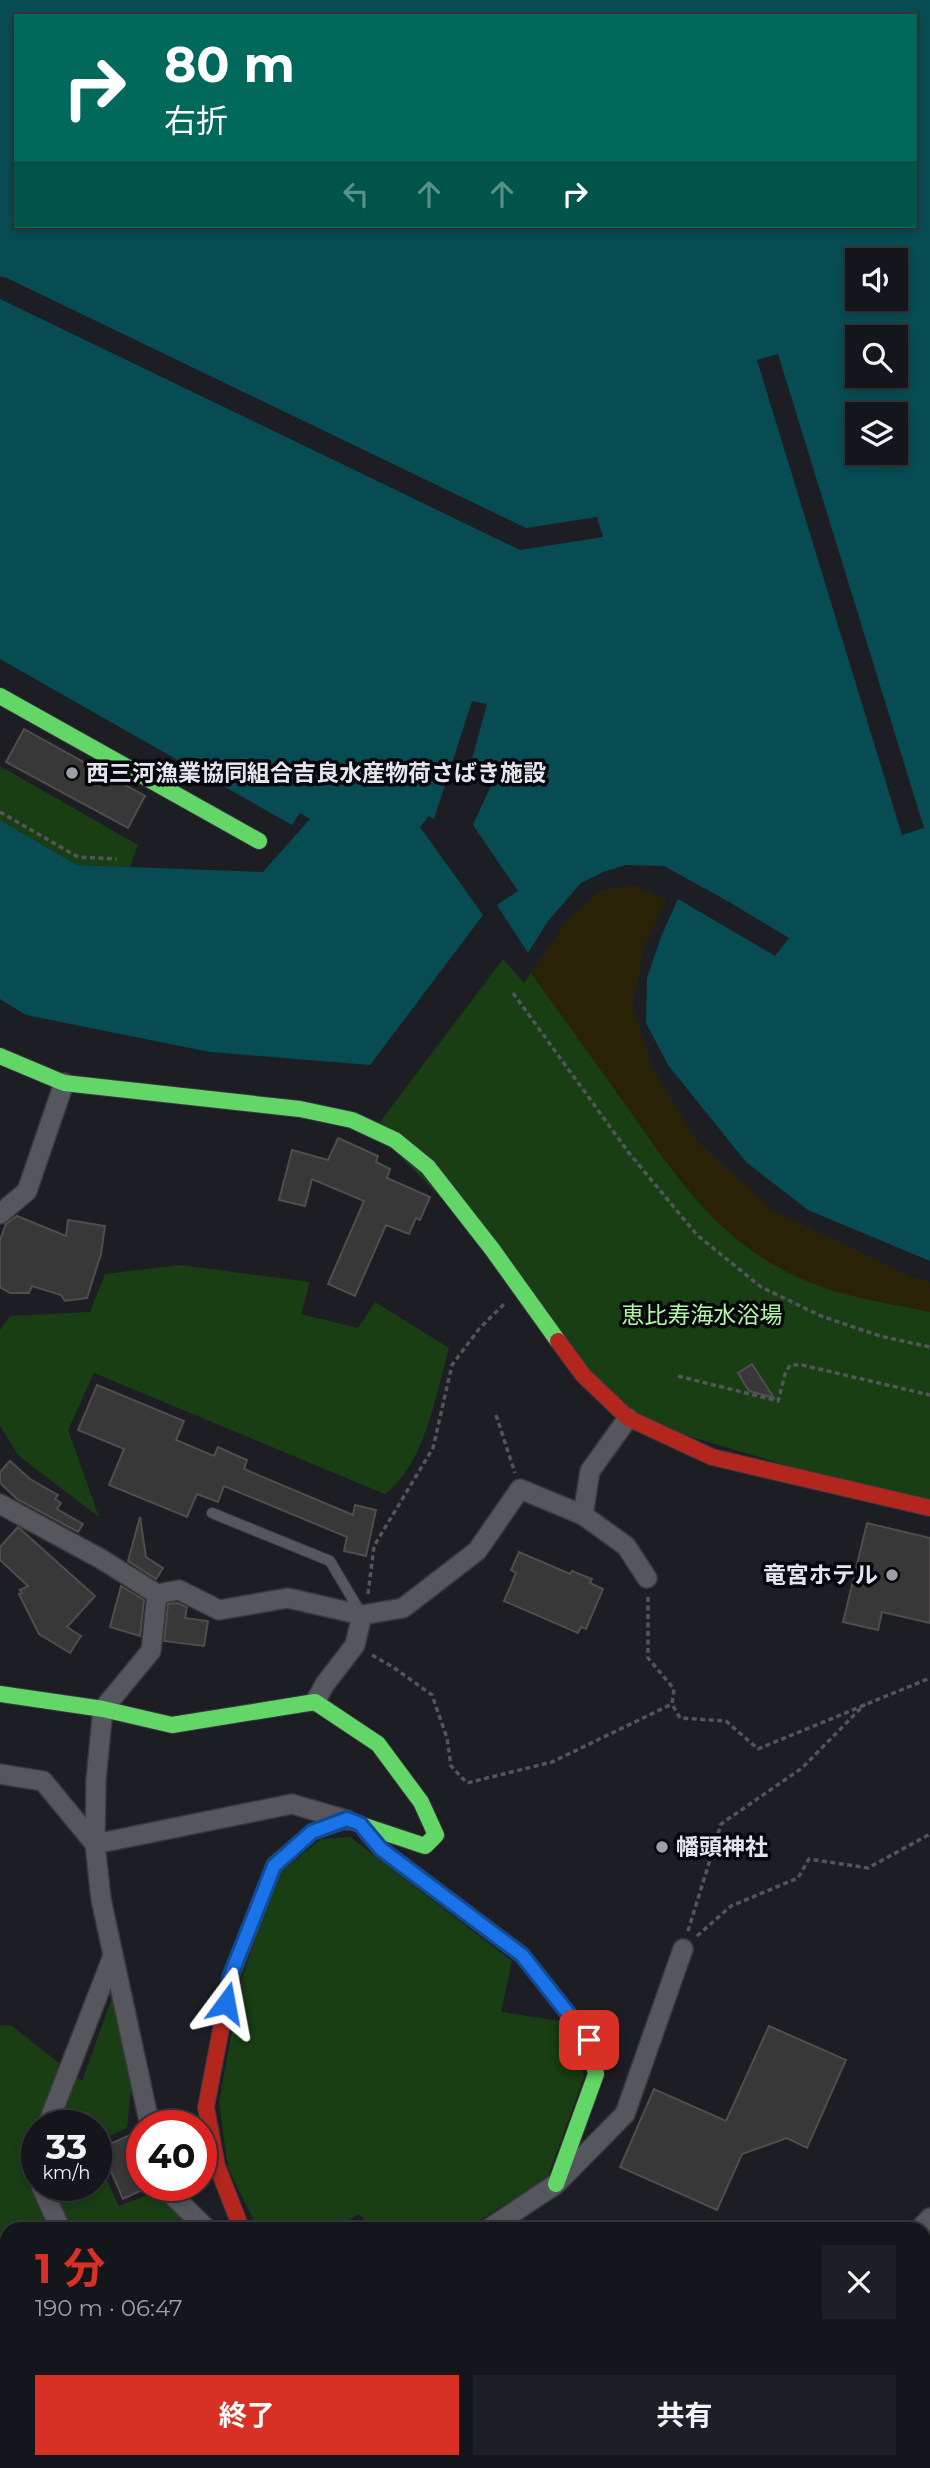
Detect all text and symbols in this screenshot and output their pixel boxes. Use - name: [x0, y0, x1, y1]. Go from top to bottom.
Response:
- text: 80 m: [164, 35, 295, 94]
- icon: right: [49, 42, 140, 133]
- text: 右折: [164, 101, 228, 140]
- icon: left: [337, 175, 375, 213]
- icon: ahead: [410, 175, 448, 213]
- icon: ahead: [483, 175, 521, 213]
- icon: right: [556, 175, 594, 213]
- map controls: [845, 248, 908, 465]
- button: sound: [845, 248, 908, 311]
- button: search: [845, 325, 908, 388]
- button: layers: [845, 402, 908, 465]
- place label: 西三河漁業協同組合吉良水産物荷さばき施設: [86, 759, 546, 787]
- marker: 西三河漁業協同組合吉良水産物荷さばき施設: [64, 765, 80, 781]
- park label: 恵比寿海水浴場: [622, 1301, 783, 1329]
- place label: 竜宮ホテル: [763, 1561, 878, 1589]
- marker: 竜宮ホテル: [884, 1567, 900, 1583]
- place label: 幡頭神社: [676, 1833, 768, 1861]
- marker: 幡頭神社: [654, 1839, 670, 1855]
- position arrow: [189, 1966, 263, 2040]
- pin: [559, 2010, 619, 2070]
- icon: arrive: [570, 2021, 608, 2059]
- speed limit sign: 40: [126, 2110, 217, 2201]
- text: 33: [46, 2125, 87, 2168]
- text: km/h: [42, 2162, 91, 2184]
- text: 1 分: [35, 2242, 105, 2294]
- button: close: [822, 2245, 896, 2319]
- text: 190 m · 06:47: [35, 2294, 183, 2322]
- button: 終了: [35, 2375, 459, 2455]
- button: 共有: [473, 2375, 896, 2455]

